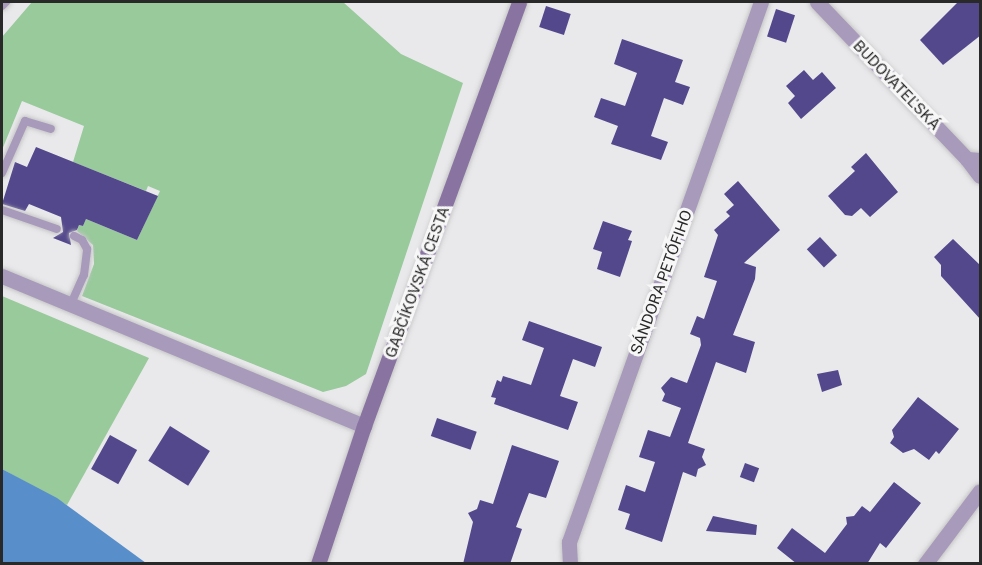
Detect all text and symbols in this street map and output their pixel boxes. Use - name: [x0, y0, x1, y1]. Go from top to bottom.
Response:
- street label: BUDOVATEĽSKÁ: [850, 36, 944, 134]
- street label: GABČÍKOVSKÁ CESTA: [381, 204, 453, 360]
- street label: SÁNDORA PETŐFIHO: [627, 207, 695, 357]

